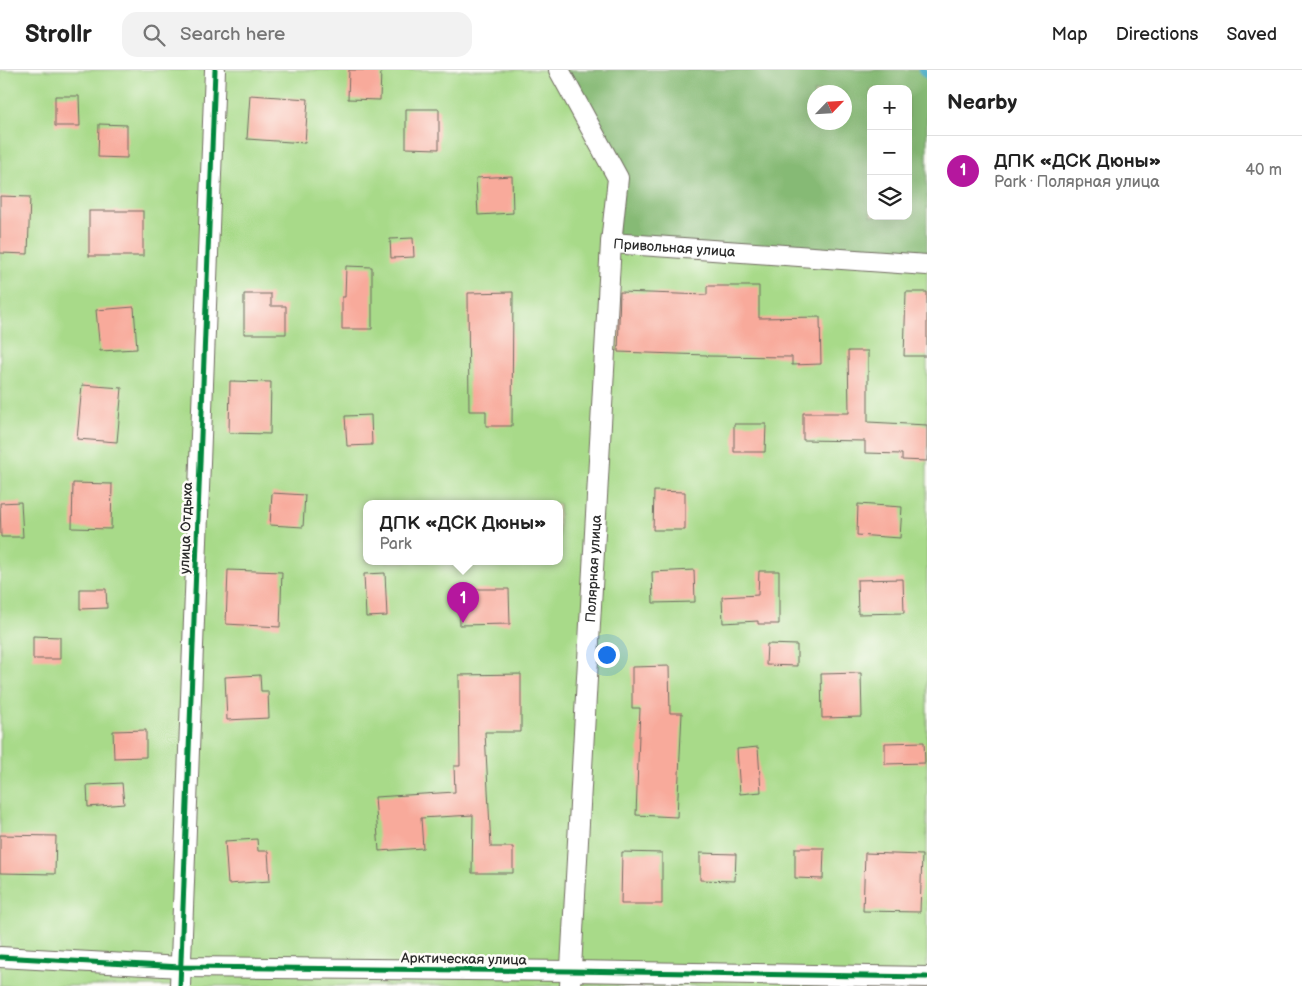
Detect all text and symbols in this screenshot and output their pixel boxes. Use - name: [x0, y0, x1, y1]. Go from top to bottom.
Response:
- search box: [122, 12, 472, 57]
- text: Strollr: [25, 20, 92, 49]
- icon: search: [140, 21, 168, 49]
- text: Search here: [180, 23, 285, 46]
- text: Map: [1052, 24, 1088, 45]
- text: Directions: [1116, 24, 1198, 45]
- text: Saved: [1226, 24, 1277, 45]
- north arrow: [807, 85, 852, 130]
- map controls: [867, 85, 912, 220]
- button: +: [867, 85, 912, 130]
- text: Nearby: [947, 90, 1017, 115]
- button: −: [867, 130, 912, 175]
- text: ДПК «ДСК Дюны»: [994, 150, 1161, 173]
- text: 1: [960, 161, 966, 180]
- text: 40 m: [1245, 161, 1282, 180]
- text: Park · Полярная улица: [994, 173, 1160, 192]
- button: layers: [867, 175, 912, 220]
- street label: Привольная улица: [613, 235, 737, 260]
- street label: улица Отдыха: [176, 481, 196, 574]
- popup: [363, 500, 563, 565]
- text: ДПК «ДСК Дюны»: [379, 512, 547, 535]
- street label: Полярная улица: [582, 514, 605, 623]
- text: Park: [379, 535, 412, 554]
- pin: 1: [447, 582, 479, 623]
- your location: [594, 642, 620, 668]
- street label: Арктическая улица: [400, 949, 528, 969]

